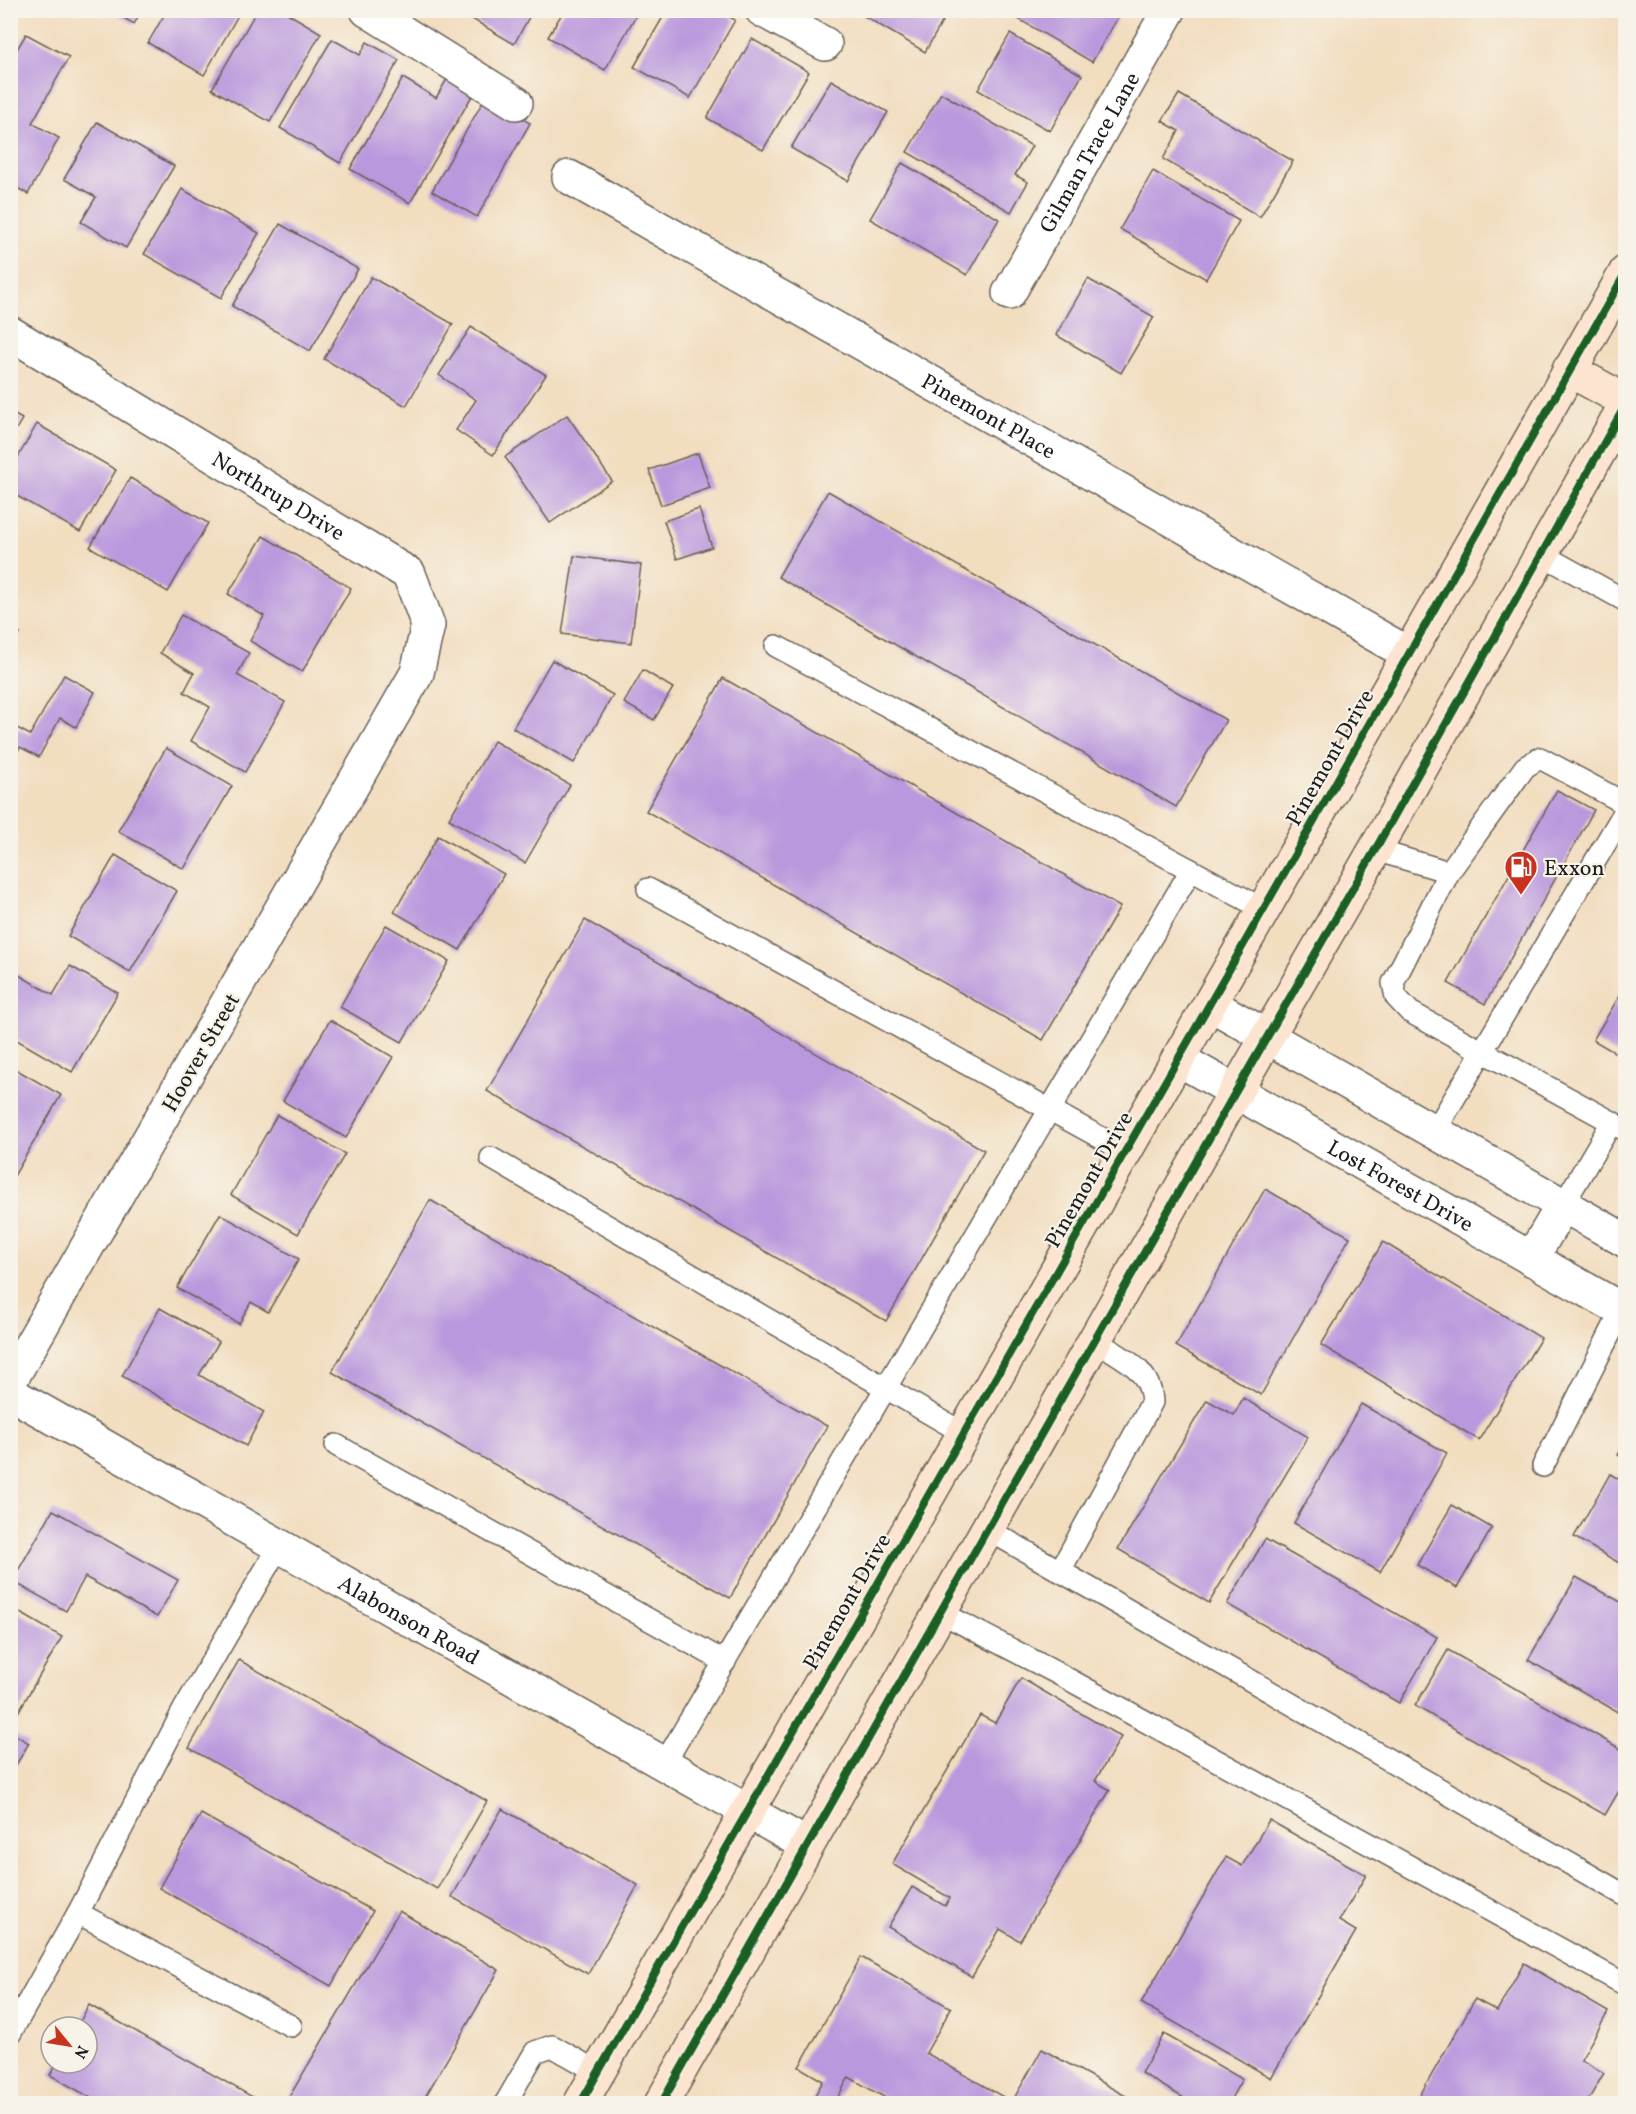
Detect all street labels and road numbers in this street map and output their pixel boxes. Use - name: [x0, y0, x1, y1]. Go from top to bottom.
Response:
- street label: Gilman Trace Lane: [1033, 67, 1149, 239]
- street label: Pinemont Place: [915, 367, 1061, 468]
- street label: Northrup Drive: [205, 445, 350, 550]
- street label: Pinemont Drive: [1279, 684, 1383, 832]
- street label: Hoover Street: [156, 988, 249, 1119]
- street label: Pinemont Drive: [1038, 1106, 1142, 1254]
- street label: Lost Forest Drive: [1321, 1133, 1479, 1241]
- street label: Pinemont Drive: [796, 1528, 900, 1676]
- street label: Alabonson Road: [332, 1569, 485, 1674]

